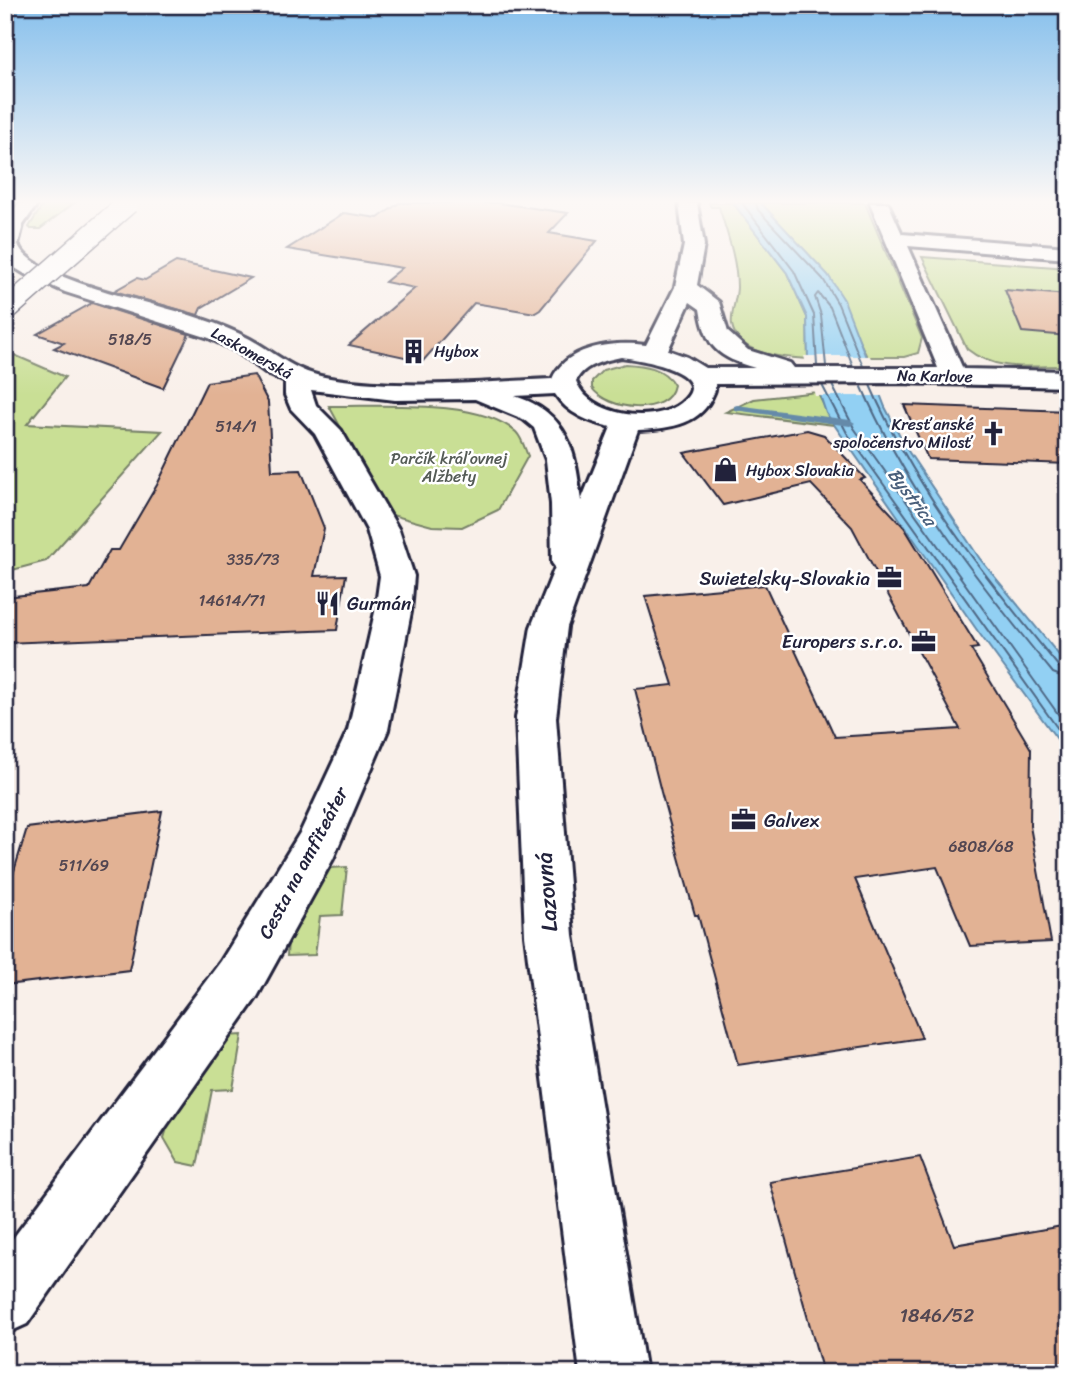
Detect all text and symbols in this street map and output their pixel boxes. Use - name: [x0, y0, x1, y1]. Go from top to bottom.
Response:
- street label: Laskomerská: [206, 319, 298, 387]
- house number: 518/5: [108, 325, 152, 354]
- building icon: Hybox: [400, 337, 428, 365]
- place label: Hybox: [434, 337, 479, 366]
- street label: Na Karlove: [897, 361, 973, 391]
- place label: Kresťanské spoločenstvo Milosť: [832, 410, 974, 457]
- house number: 514/1: [215, 412, 257, 441]
- church icon: Kresťanské spoločenstvo Milosť: [980, 419, 1008, 447]
- park label: Parčík kráľovnej Alžbety: [391, 444, 508, 491]
- shop icon: Hybox Slovakia: [712, 456, 740, 484]
- place label: Hybox Slovakia: [746, 456, 855, 485]
- water label: Bystrica: [879, 461, 946, 535]
- house number: 335/73: [226, 545, 280, 574]
- place label: Swietelsky-Slovakia: [699, 562, 870, 595]
- office icon: Swietelsky-Slovakia: [876, 564, 904, 592]
- house number: 14614/71: [199, 586, 266, 615]
- place label: Gurmán: [347, 587, 411, 620]
- restaurant icon: Gurmán: [313, 589, 341, 617]
- place label: Europers s.r.o.: [782, 625, 904, 658]
- office icon: Europers s.r.o.: [910, 627, 938, 655]
- street label: Cesta na amfiteáter: [249, 780, 358, 945]
- place label: Galvex: [764, 804, 819, 837]
- office icon: Galvex: [730, 806, 758, 834]
- house number: 6808/68: [948, 832, 1014, 861]
- house number: 511/69: [59, 851, 109, 880]
- street label: Lazovná: [524, 851, 570, 933]
- house number: 1846/52: [900, 1299, 974, 1332]

